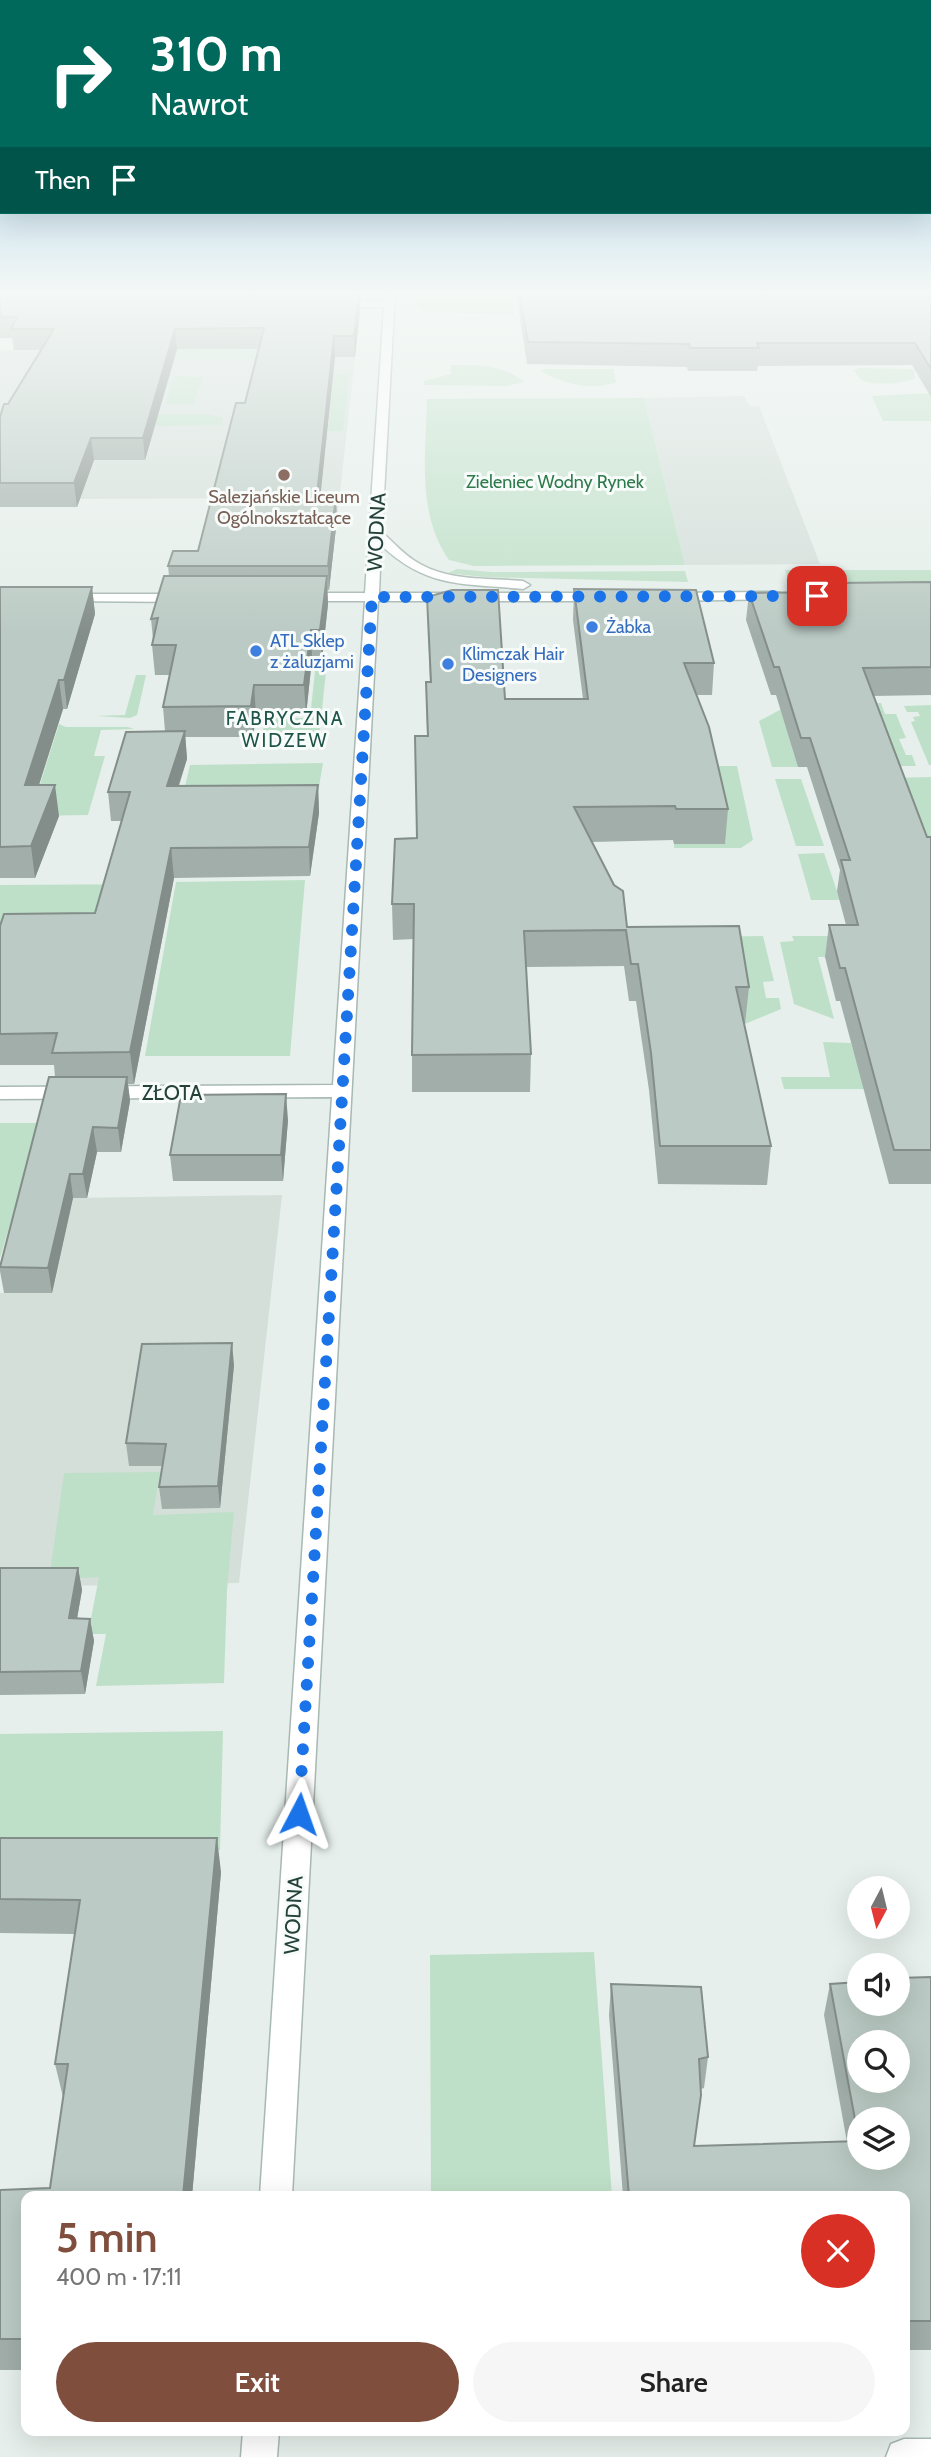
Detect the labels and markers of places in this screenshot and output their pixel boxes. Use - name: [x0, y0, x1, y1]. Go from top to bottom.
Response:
- marker: Salezjańskie Liceum Ogólnokształcące: [276, 467, 292, 483]
- place label: Salezjańskie Liceum Ogólnokształcące: [208, 486, 360, 529]
- pin: [787, 566, 847, 626]
- place label: Żabka: [606, 616, 651, 638]
- marker: Żabka: [584, 619, 600, 635]
- place label: ATL Sklep z żaluzjami: [270, 630, 354, 673]
- marker: ATL Sklep z żaluzjami: [248, 643, 264, 659]
- place label: Klimczak Hair Designers: [462, 643, 564, 686]
- marker: Klimczak Hair Designers: [440, 656, 456, 672]

